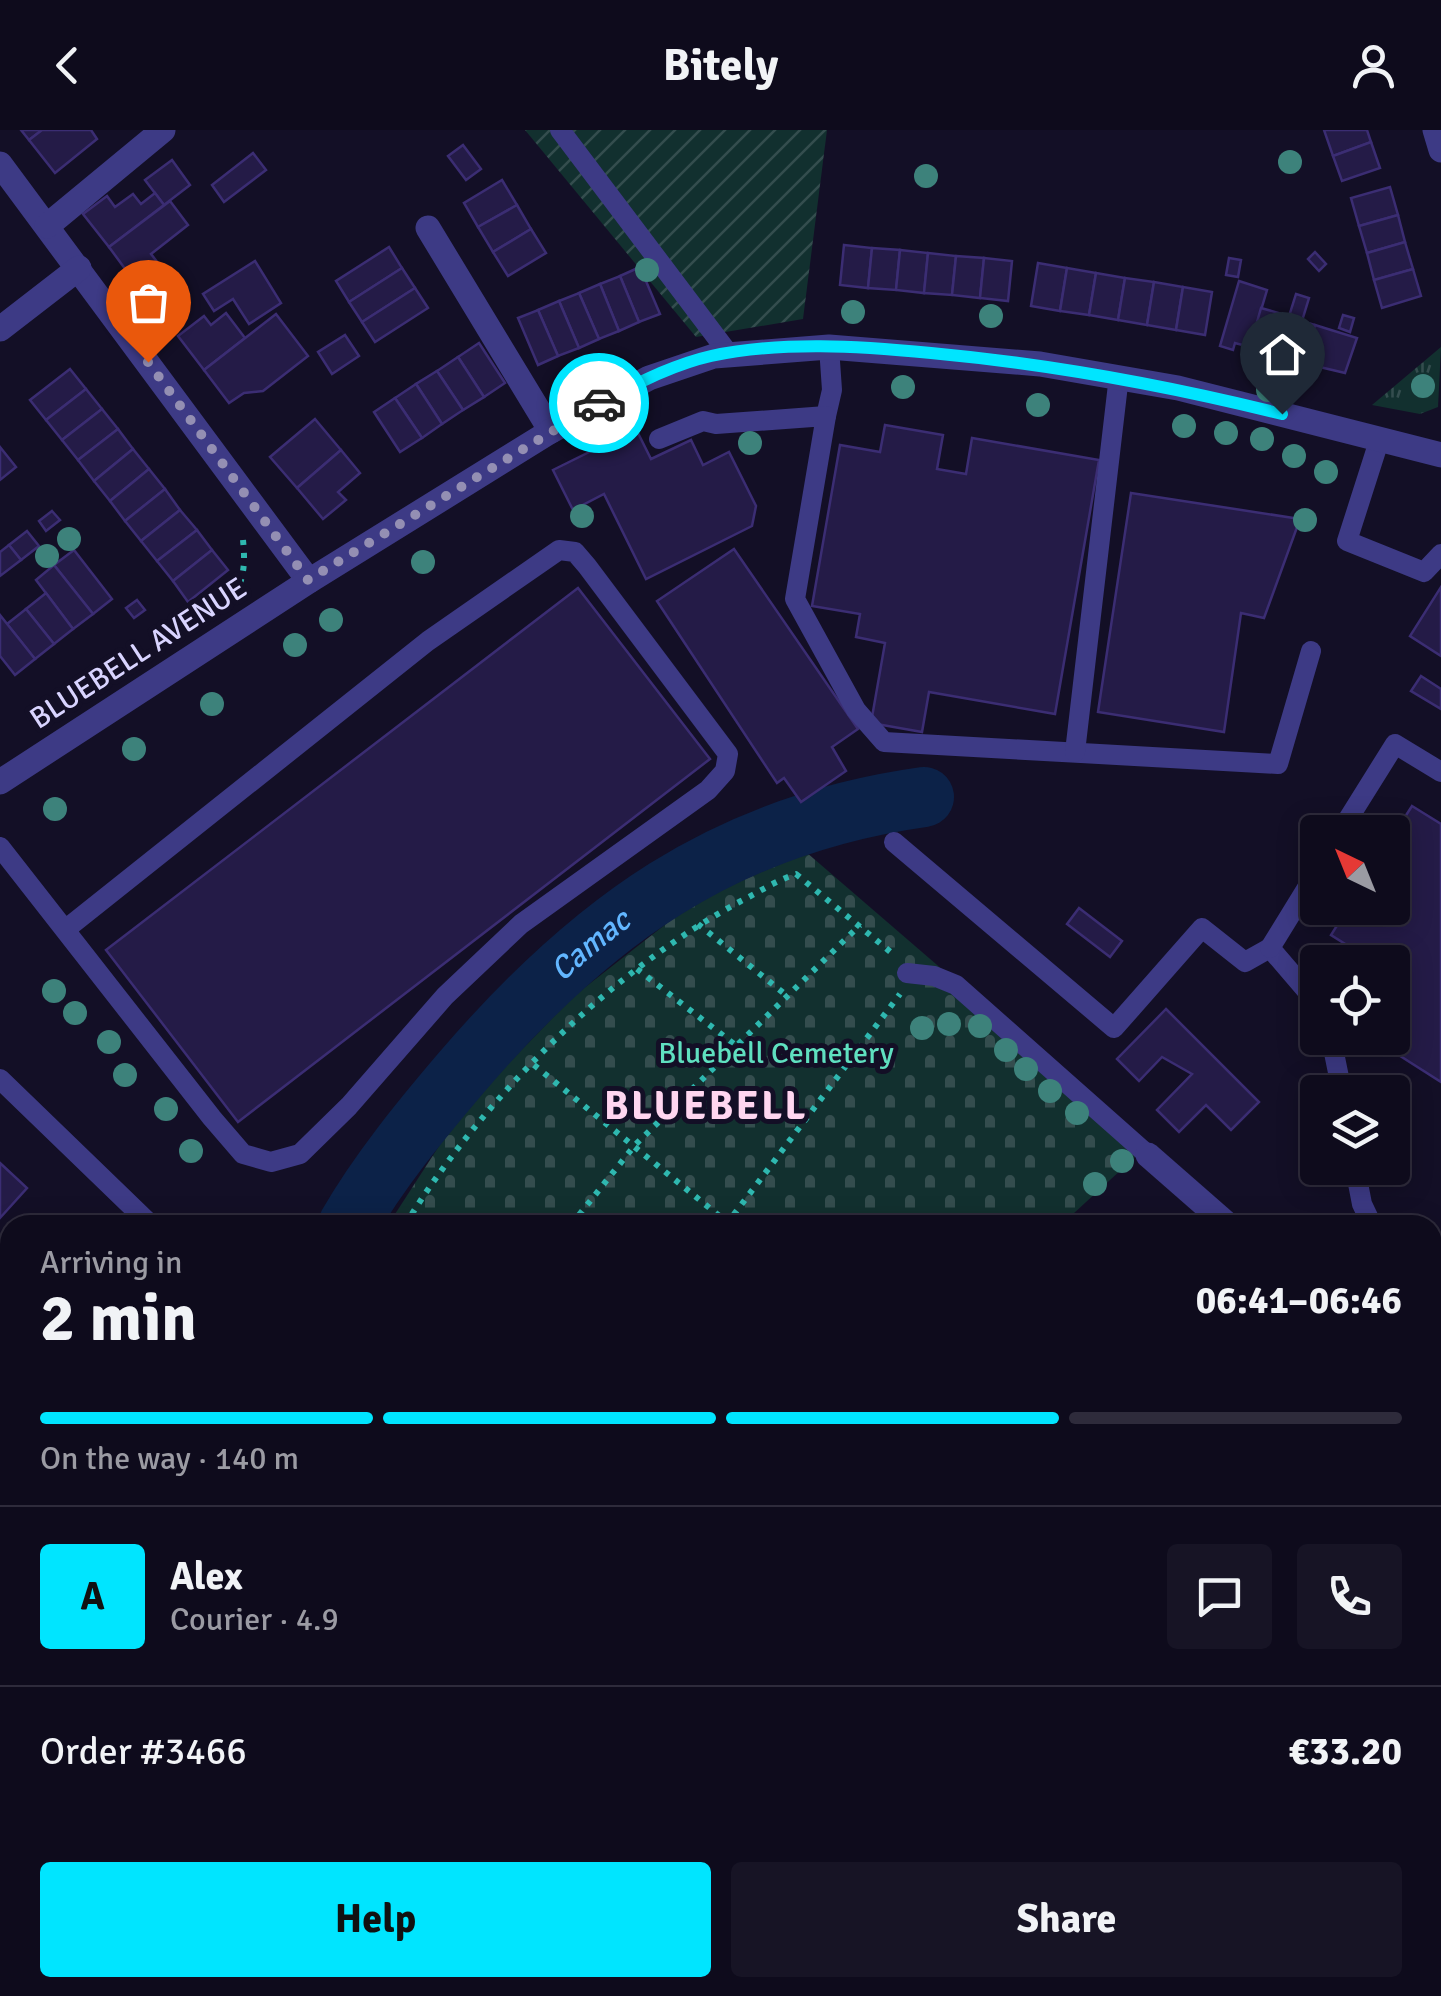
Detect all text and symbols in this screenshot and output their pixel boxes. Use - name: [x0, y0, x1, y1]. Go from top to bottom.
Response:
- icon: back: [40, 38, 95, 93]
- text: Bitely: [663, 38, 778, 93]
- icon: person: [1346, 38, 1401, 93]
- pin: [106, 260, 191, 363]
- icon: bag: [121, 275, 176, 330]
- pin: [1240, 312, 1325, 415]
- icon: home: [1255, 327, 1310, 382]
- courier: [549, 353, 649, 453]
- icon: car: [572, 376, 627, 431]
- street label: BLUEBELL AVENUE: [23, 570, 254, 737]
- north arrow: [1300, 815, 1410, 925]
- map controls: [1300, 815, 1410, 1185]
- water label: Camac: [542, 899, 639, 989]
- button: locate: [1300, 945, 1410, 1055]
- park label: Bluebell Cemetery: [658, 1035, 894, 1072]
- button: layers: [1300, 1075, 1410, 1185]
- district label: BLUEBELL: [604, 1081, 808, 1131]
- text: Arriving in: [40, 1243, 182, 1282]
- text: 06:41–06:46: [1196, 1277, 1402, 1324]
- text: 2 min: [40, 1279, 197, 1359]
- text: On the way · 140 m: [40, 1439, 299, 1478]
- button: chat: [1167, 1544, 1272, 1649]
- button: phone: [1297, 1544, 1402, 1649]
- text: Alex: [170, 1553, 243, 1600]
- text: A: [80, 1573, 105, 1620]
- text: Courier · 4.9: [170, 1600, 339, 1639]
- text: Order #3466: [40, 1728, 247, 1775]
- text: €33.20: [1289, 1728, 1402, 1775]
- button: Help: [40, 1862, 711, 1977]
- button: Share: [731, 1862, 1402, 1977]

